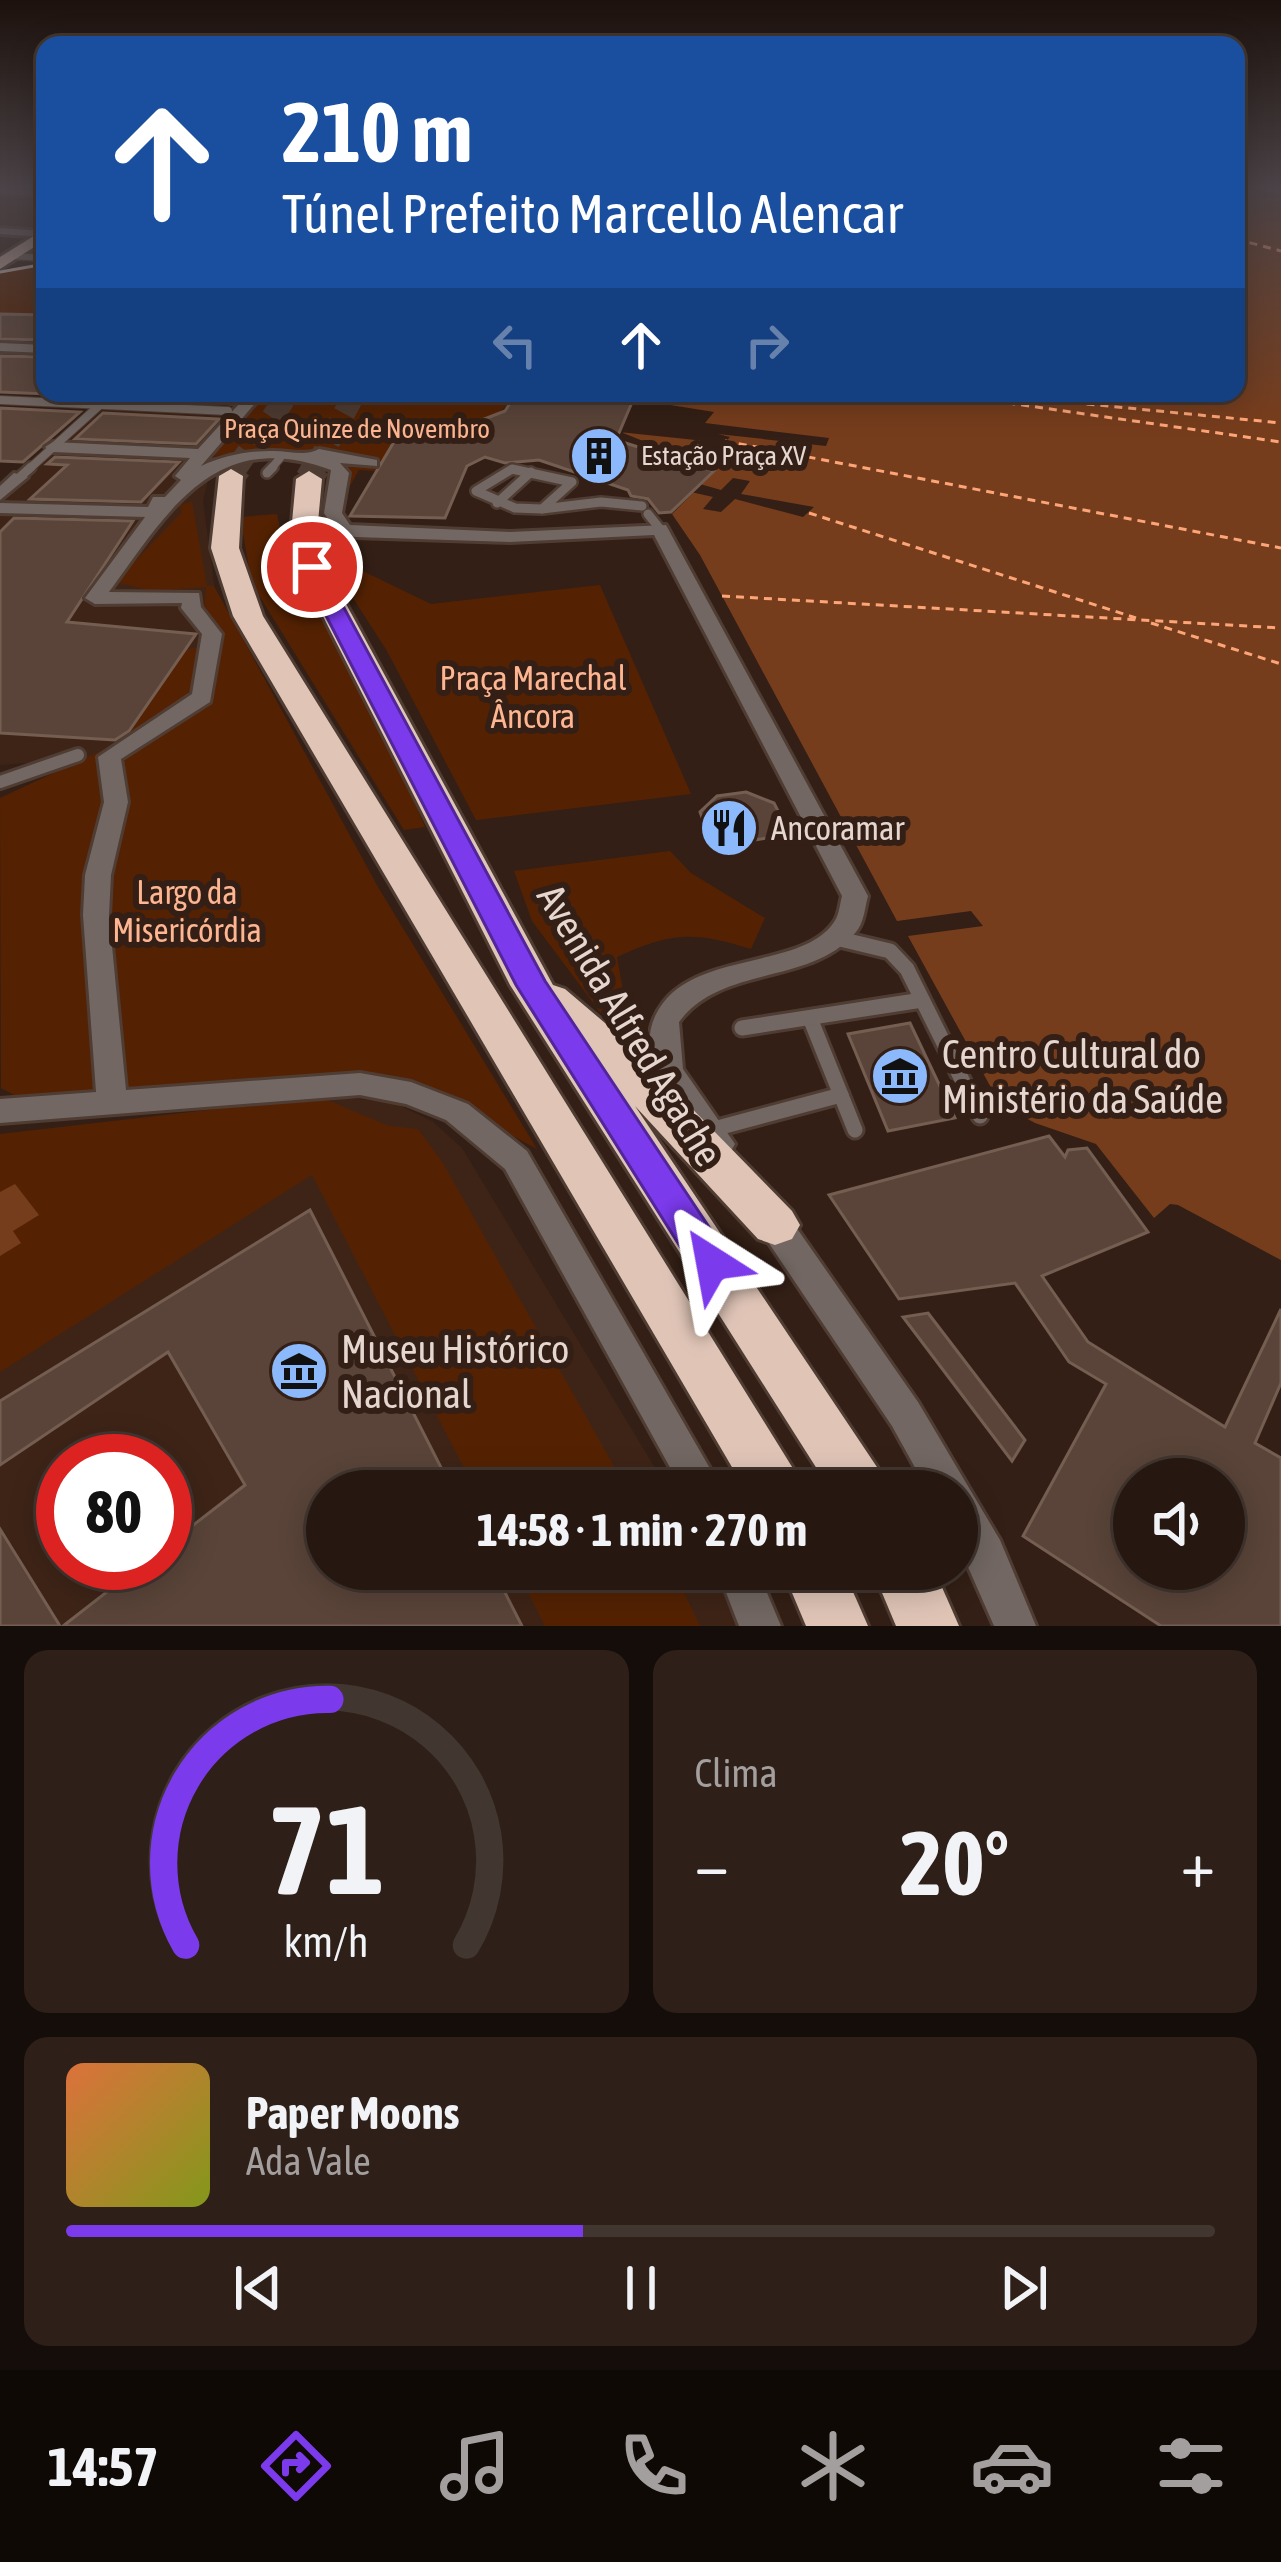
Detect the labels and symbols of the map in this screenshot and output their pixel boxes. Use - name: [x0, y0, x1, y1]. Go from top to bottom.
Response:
- park label: Praça Quinze de Novembro: [224, 413, 490, 444]
- building icon: Estação Praça XV: [568, 425, 630, 487]
- place label: Estação Praça XV: [641, 440, 807, 471]
- pin: [261, 516, 363, 618]
- park label: Praça Marechal Âncora: [440, 659, 627, 735]
- restaurant icon: Ancoramar: [698, 797, 760, 859]
- place label: Ancoramar: [771, 809, 905, 847]
- park label: Largo da Misericórdia: [112, 873, 262, 949]
- street label: Avenida Alfred Agache: [529, 877, 731, 1173]
- place label: Centro Cultural do Ministério da Saúde: [942, 1032, 1223, 1121]
- museum icon: Centro Cultural do Ministério da Saúde: [869, 1045, 931, 1107]
- position arrow: [649, 1200, 775, 1326]
- place label: Museu Histórico Nacional: [341, 1327, 569, 1416]
- museum icon: Museu Histórico Nacional: [268, 1340, 330, 1402]
- speed limit sign: 80: [36, 1434, 192, 1590]

